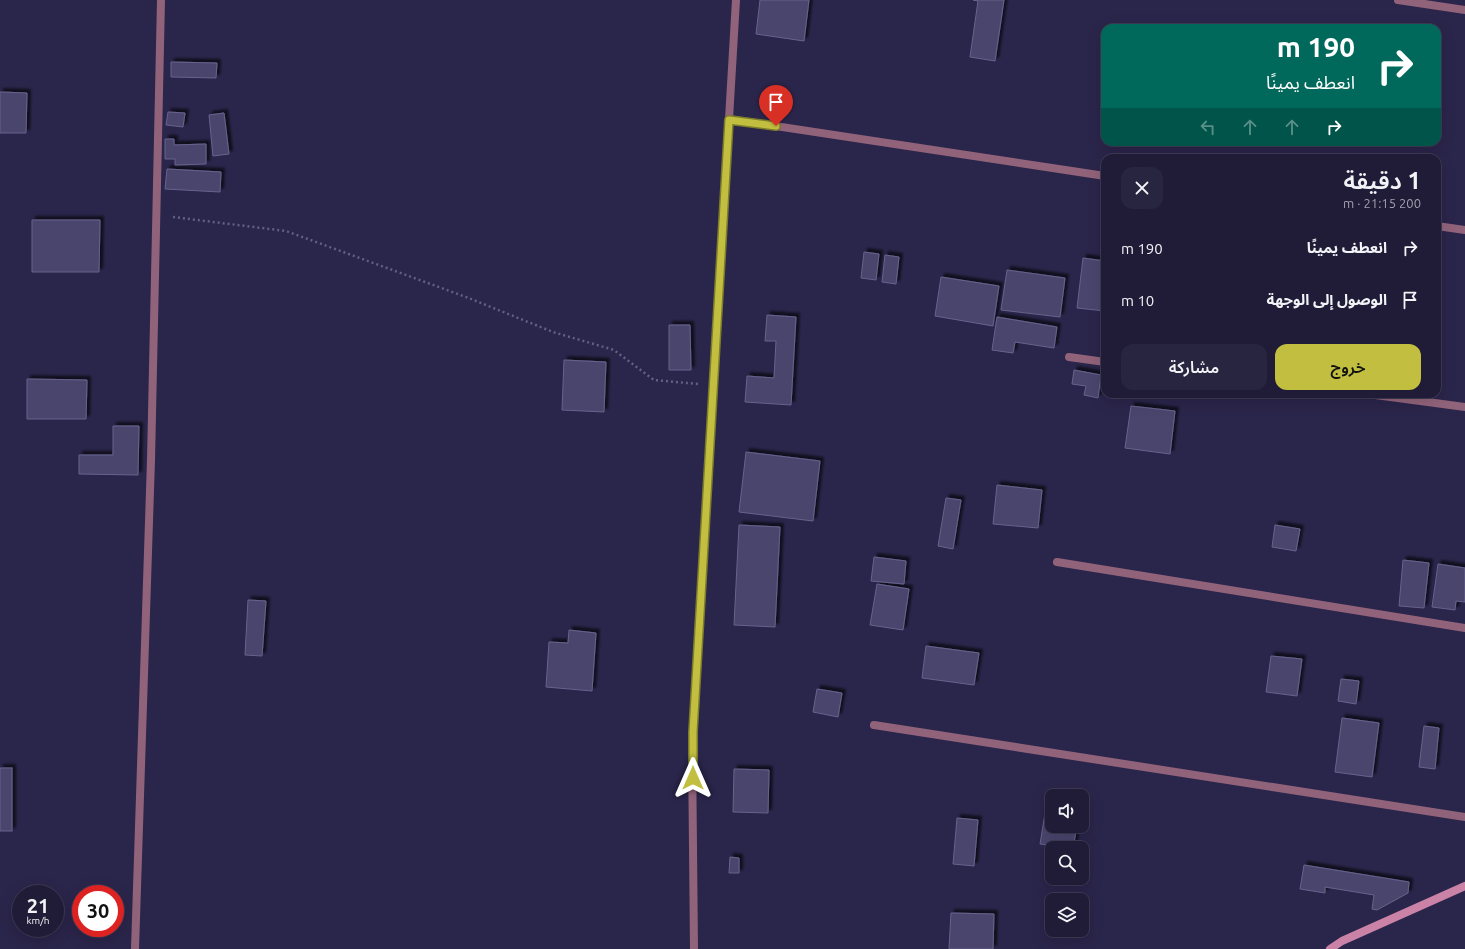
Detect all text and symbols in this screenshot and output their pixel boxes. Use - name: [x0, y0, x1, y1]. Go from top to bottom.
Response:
- text: 190 m: [1277, 31, 1355, 62]
- icon: right: [1369, 40, 1421, 92]
- text: انعطف يمينًا: [1266, 72, 1355, 92]
- pin: [759, 85, 793, 126]
- icon: arrive: [765, 91, 787, 113]
- icon: left: [1197, 116, 1219, 138]
- icon: ahead: [1239, 116, 1261, 138]
- icon: ahead: [1281, 116, 1303, 138]
- icon: right: [1323, 116, 1345, 138]
- button: close: [1121, 167, 1163, 209]
- text: 1 دقيقة: [1344, 167, 1421, 194]
- text: 200 m · 21:15: [1343, 196, 1421, 210]
- icon: right: [1399, 237, 1421, 259]
- text: انعطف يمينًا: [1307, 239, 1387, 256]
- text: 190 m: [1121, 240, 1163, 257]
- icon: arrive: [1399, 289, 1421, 311]
- text: الوصول إلى الوجهة: [1267, 291, 1387, 308]
- text: 10 m: [1121, 292, 1154, 309]
- button: مشاركة: [1121, 344, 1267, 390]
- button: خروج: [1275, 344, 1421, 390]
- position arrow: [672, 757, 714, 799]
- map controls: [1045, 789, 1089, 937]
- button: sound: [1045, 789, 1089, 833]
- button: search: [1045, 841, 1089, 885]
- speed limit sign: 30: [72, 885, 124, 937]
- button: layers: [1045, 893, 1089, 937]
- text: 21: [27, 894, 49, 917]
- text: km/h: [26, 915, 50, 926]

